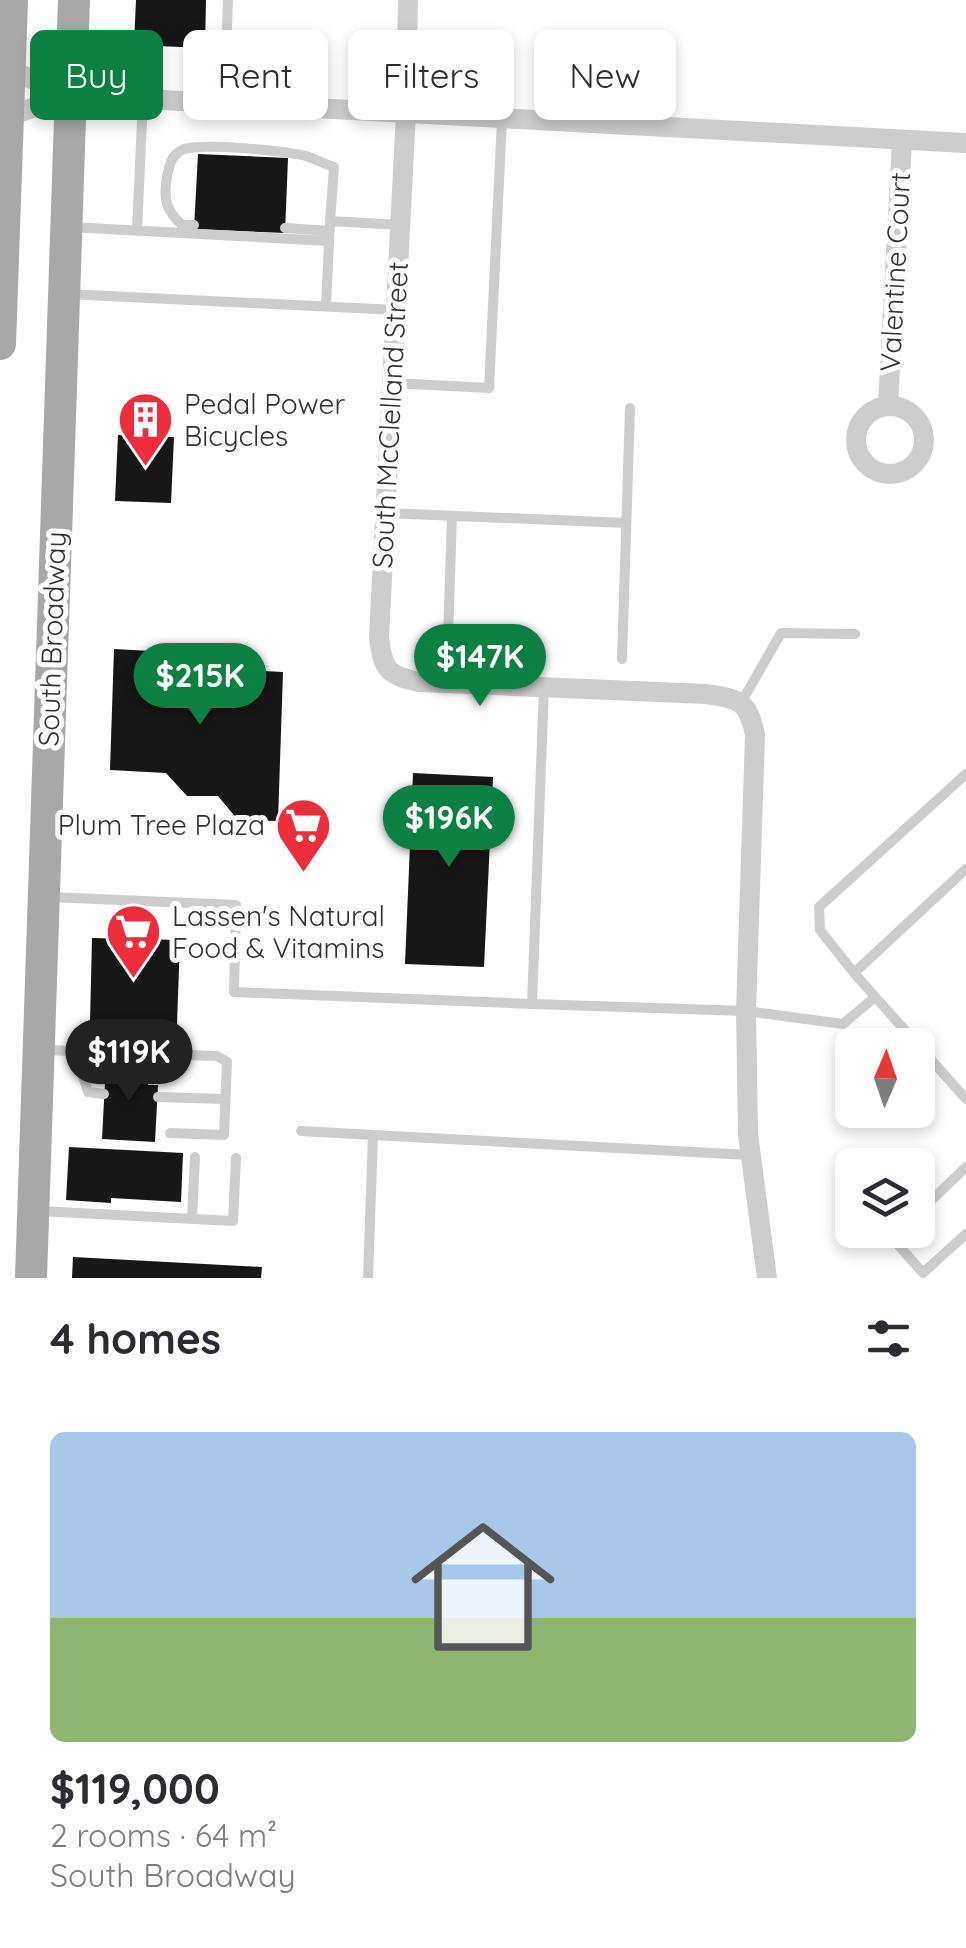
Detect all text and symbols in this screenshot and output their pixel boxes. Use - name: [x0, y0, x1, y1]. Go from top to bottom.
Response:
- chip: Buy: [30, 30, 163, 120]
- chip: Rent: [183, 30, 328, 120]
- chip: Filters: [348, 30, 514, 120]
- chip: New: [534, 30, 676, 120]
- street label: Valentine Court: [872, 171, 917, 373]
- street label: South McClelland Street: [364, 261, 415, 569]
- place label: Pedal Power Bicycles: [184, 386, 345, 453]
- building icon: Pedal Power Bicycles: [115, 390, 175, 469]
- street label: South Broadway: [30, 531, 73, 747]
- pin: $147K: [410, 624, 550, 709]
- text: $147K: [436, 636, 524, 676]
- pin: $215K: [130, 643, 270, 728]
- text: $215K: [155, 655, 245, 695]
- pin: $196K: [379, 785, 519, 870]
- supermarket icon: Plum Tree Plaza: [274, 795, 334, 874]
- text: $196K: [405, 797, 493, 837]
- place label: Plum Tree Plaza: [58, 807, 265, 842]
- place label: Lassen's Natural Food & Vitamins: [172, 898, 385, 965]
- supermarket icon: Lassen's Natural Food & Vitamins: [103, 902, 163, 981]
- pin: $119K: [59, 1019, 199, 1104]
- north arrow: [835, 1028, 935, 1128]
- map controls: [835, 1028, 935, 1248]
- text: $119K: [87, 1031, 171, 1071]
- button: layers: [835, 1148, 935, 1248]
- icon: filters: [861, 1311, 916, 1366]
- text: 4 homes: [50, 1312, 221, 1365]
- icon: home: [393, 1497, 573, 1677]
- text: $119,000: [50, 1762, 220, 1815]
- text: 2 rooms · 64 m²: [50, 1815, 277, 1855]
- text: South Broadway: [50, 1855, 296, 1895]

